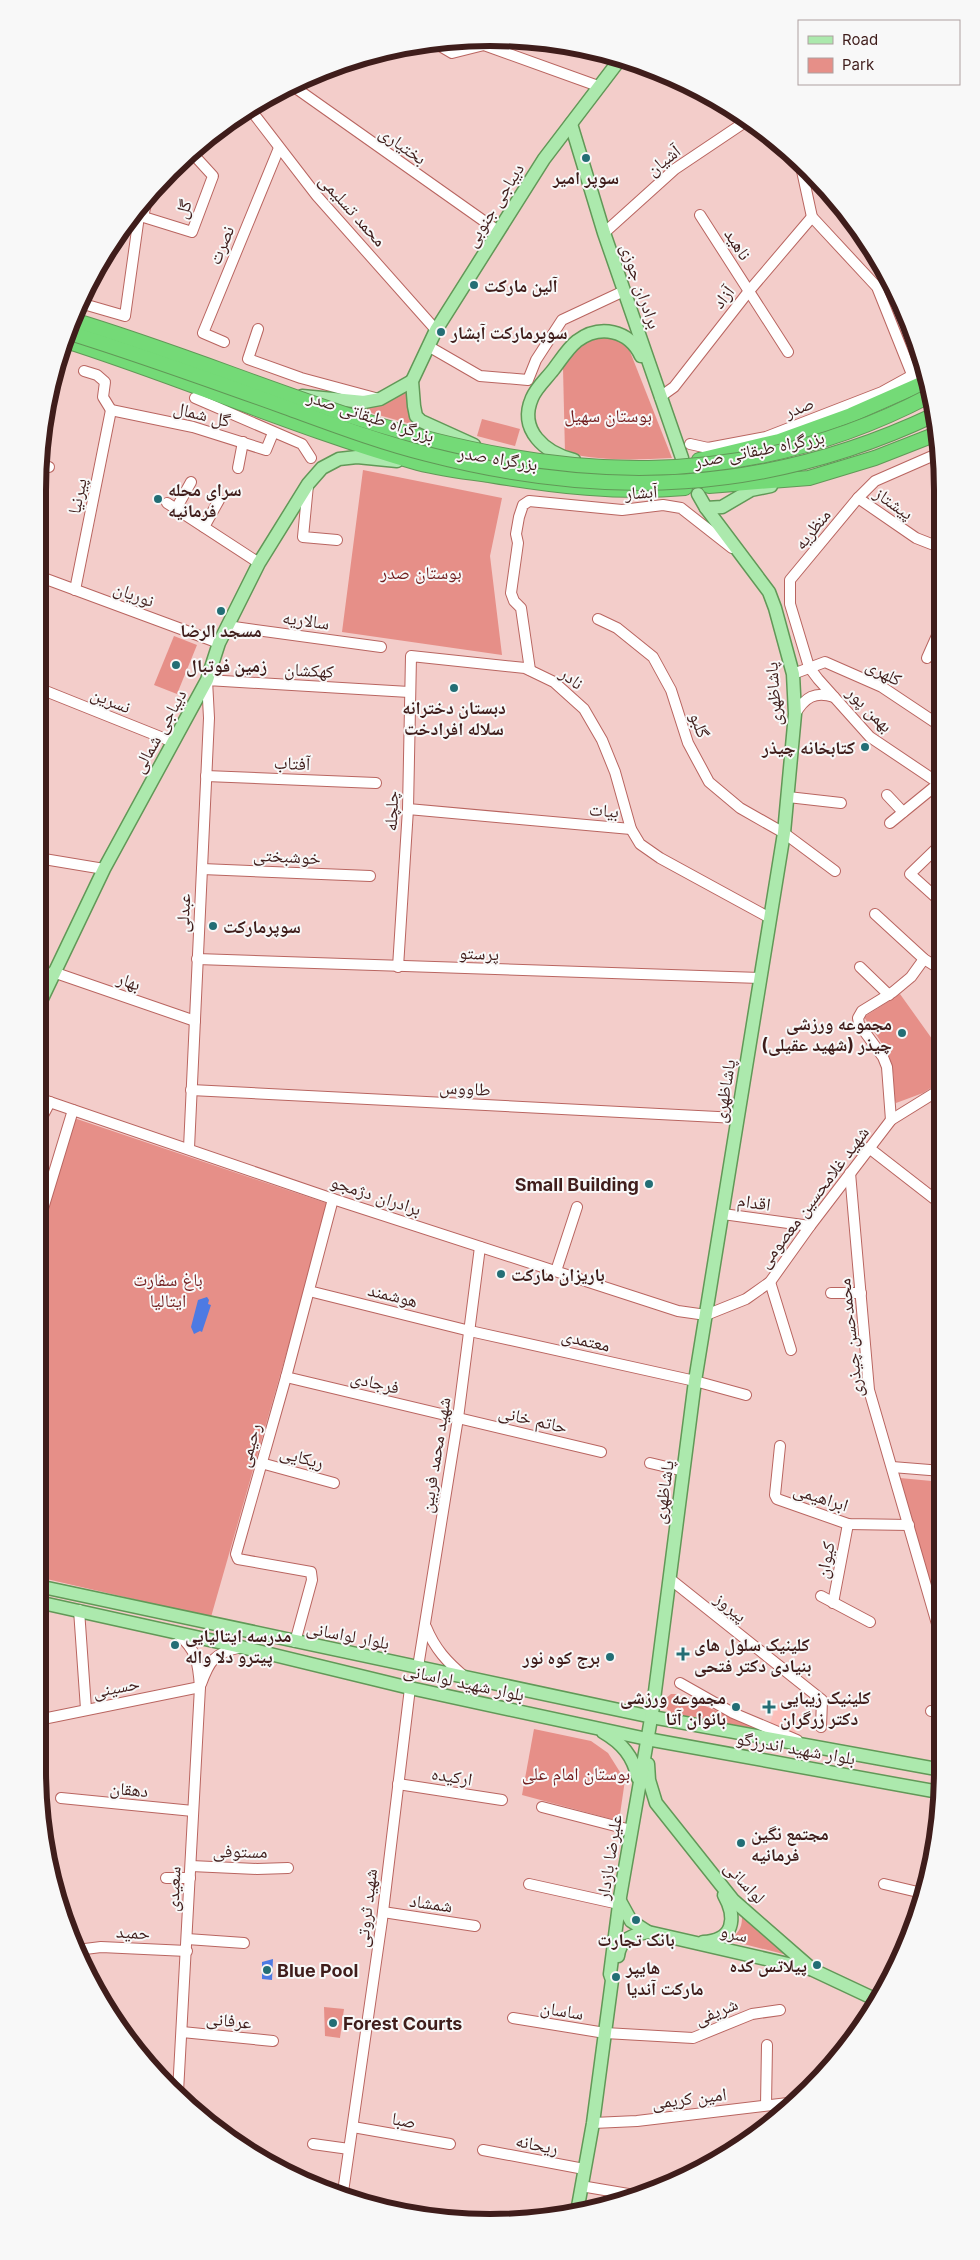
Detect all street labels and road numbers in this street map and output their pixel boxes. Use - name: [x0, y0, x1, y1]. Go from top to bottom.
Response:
- street label: بختیاری: [375, 121, 431, 170]
- street label: آشیان: [642, 140, 685, 181]
- street label: دیباجی جنوبی: [460, 159, 529, 251]
- street label: محمد تسلیمی: [314, 170, 391, 251]
- street label: گل: [170, 196, 197, 222]
- street label: نصرت: [204, 222, 238, 268]
- street label: ناهید: [720, 224, 756, 264]
- street label: برادران جوزی: [616, 241, 665, 332]
- street label: آزاد: [708, 281, 739, 313]
- street label: بزرگراه طبقاتی صدر: [303, 385, 437, 447]
- street label: صدر: [780, 392, 817, 422]
- street label: گل شمال: [171, 397, 233, 432]
- street label: بزرگراه طبقاتی صدر: [691, 426, 826, 473]
- street label: بزرگراه صدر: [456, 441, 539, 475]
- street label: پیرنیا: [63, 476, 92, 516]
- street label: آبشار: [623, 480, 658, 504]
- street label: پیشتاز: [869, 482, 917, 525]
- street label: منظریه: [789, 504, 835, 554]
- street label: نوریان: [111, 577, 157, 612]
- street label: سالاریه: [281, 606, 331, 634]
- street label: کلهری: [862, 654, 906, 691]
- street label: کهکشان: [284, 658, 335, 683]
- street label: پاشاظهری: [760, 661, 787, 727]
- street label: نادر: [555, 662, 588, 694]
- street label: بهمن پور: [841, 681, 897, 737]
- street label: نسرین: [88, 683, 134, 718]
- street label: دیباجی شمالی: [127, 686, 191, 777]
- street label: گلبو: [685, 709, 714, 741]
- street label: آفتاب: [273, 752, 311, 775]
- street label: چلچله: [380, 790, 403, 832]
- street label: بیات: [588, 798, 620, 822]
- street label: خوشبختی: [253, 844, 321, 869]
- street label: عبدلی: [171, 893, 196, 933]
- street label: پرستو: [459, 942, 499, 965]
- street label: بهار: [113, 967, 143, 995]
- street label: پاشاظهری: [709, 1058, 741, 1125]
- street label: طاووس: [439, 1076, 491, 1101]
- street label: شهید غلامحسین معصومی: [753, 1122, 874, 1272]
- street label: برادران دژمجو: [328, 1171, 424, 1220]
- street label: اقدام: [736, 1189, 772, 1217]
- street label: محمدحسن چیذری: [833, 1277, 868, 1399]
- street label: هوشمند: [366, 1279, 420, 1311]
- street label: معتمدی: [559, 1324, 612, 1357]
- street label: فرجادی: [348, 1366, 401, 1399]
- street label: شهید محمد فربین: [415, 1396, 455, 1514]
- street label: حاتم خانی: [496, 1401, 569, 1439]
- street label: رحیمی: [233, 1421, 266, 1470]
- street label: ریکایی: [278, 1441, 326, 1474]
- street label: پاشاظهری: [648, 1459, 679, 1525]
- street label: ابراهیمی: [791, 1478, 851, 1517]
- street label: کیوان: [811, 1539, 840, 1580]
- street label: پیروز: [709, 1587, 751, 1627]
- street label: بلوار لواسانی: [304, 1617, 391, 1654]
- street label: بلوار شهید لواسانی: [401, 1659, 526, 1706]
- street label: حسینی: [91, 1672, 142, 1703]
- street label: بلوار شهید اندرزگو: [735, 1727, 857, 1769]
- street label: ارکیده: [430, 1762, 474, 1790]
- street label: دهقان: [109, 1777, 149, 1802]
- street label: علیرضا بازدار: [592, 1813, 627, 1902]
- street label: مستوفی: [212, 1840, 268, 1863]
- street label: لواسانی: [719, 1856, 770, 1908]
- street label: سعیدی: [161, 1866, 186, 1912]
- street label: شهید ثروتی: [351, 1867, 382, 1949]
- street label: شمشاد: [408, 1890, 454, 1916]
- street label: سرو: [718, 1920, 750, 1946]
- street label: حمید: [116, 1921, 150, 1944]
- street label: شریفی: [691, 1993, 741, 2030]
- street label: ساسان: [539, 1996, 585, 2025]
- street label: عرفانی: [205, 2007, 253, 2034]
- street label: امین کریمی: [650, 2083, 728, 2114]
- street label: صبا: [390, 2108, 418, 2133]
- street label: ریحانه: [514, 2130, 560, 2159]

